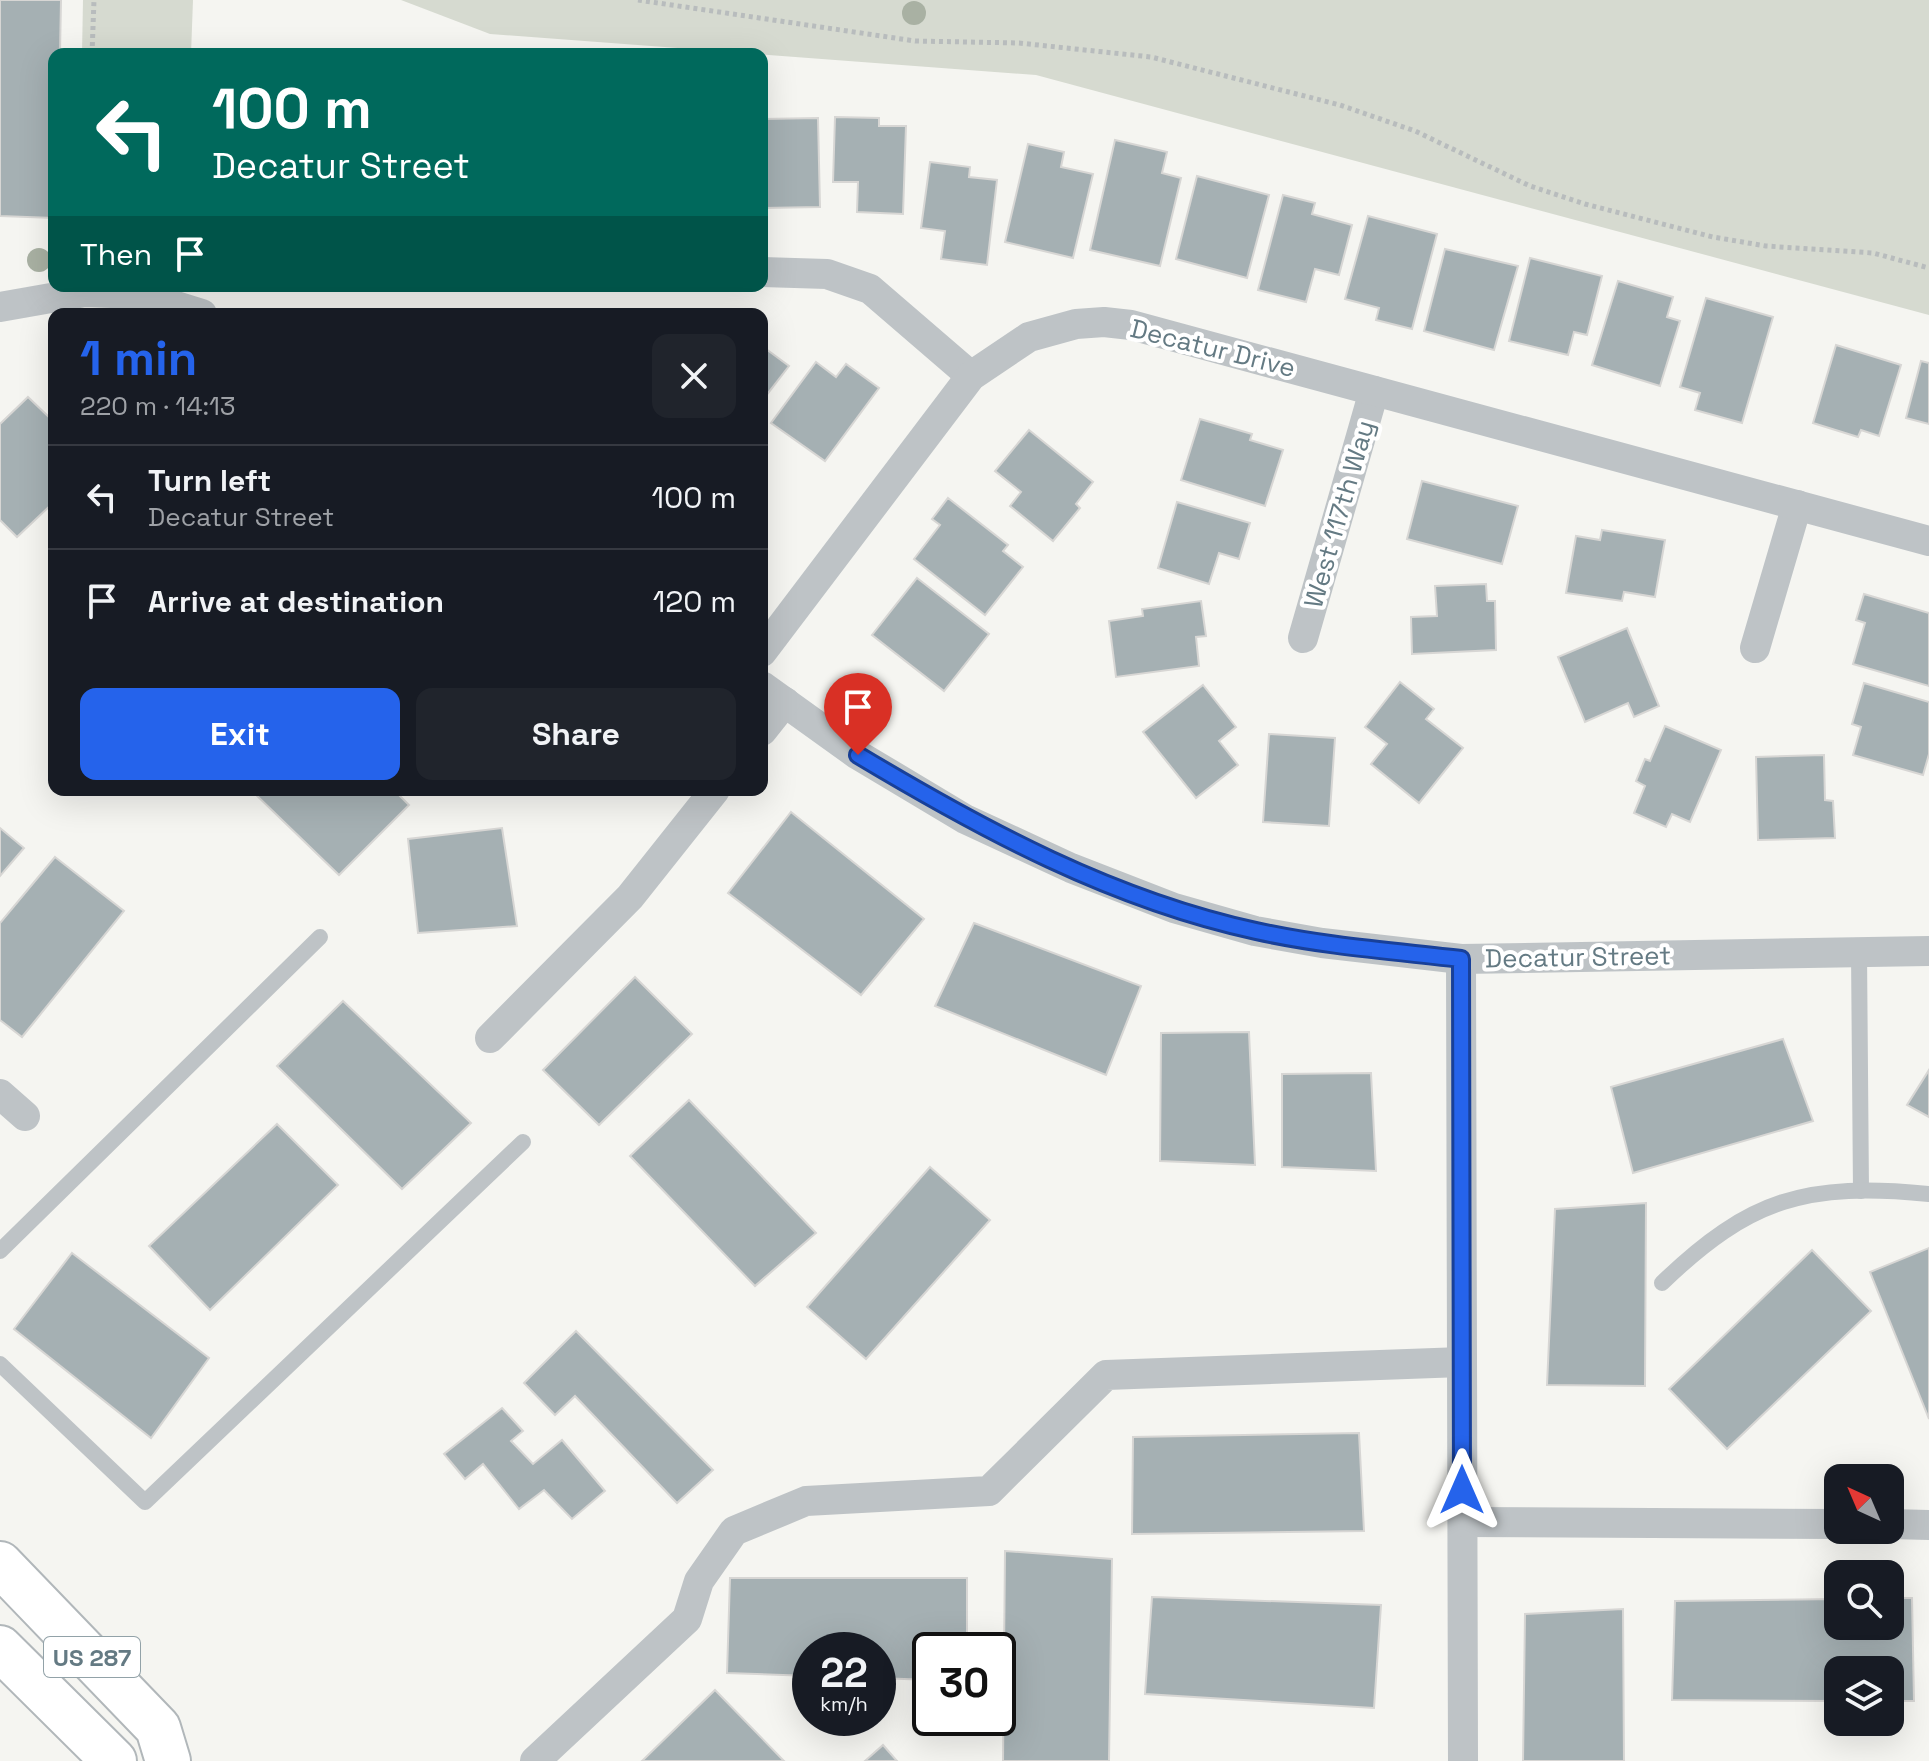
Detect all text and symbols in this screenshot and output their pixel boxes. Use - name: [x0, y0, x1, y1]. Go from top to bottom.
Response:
- text: 100 m: [212, 73, 372, 144]
- icon: left: [80, 80, 184, 184]
- text: Decatur Street: [212, 143, 470, 189]
- icon: arrive: [168, 232, 212, 276]
- text: Then: [80, 235, 152, 274]
- street label: Decatur Drive: [1127, 311, 1299, 385]
- text: 1 min: [80, 328, 197, 389]
- button: close: [652, 334, 736, 418]
- text: 220 m · 14:13: [80, 389, 236, 423]
- street label: West 117th Way: [1296, 416, 1382, 612]
- text: Turn left: [148, 461, 271, 500]
- icon: left: [80, 475, 124, 519]
- text: 100 m: [651, 478, 736, 517]
- text: Decatur Street: [148, 500, 334, 534]
- icon: arrive: [80, 579, 124, 623]
- text: Arrive at destination: [148, 582, 444, 621]
- text: 120 m: [653, 582, 736, 621]
- pin: [824, 673, 892, 755]
- icon: arrive: [836, 685, 880, 729]
- button: Exit: [80, 688, 400, 780]
- button: Share: [416, 688, 736, 780]
- street label: Decatur Street: [1485, 938, 1671, 976]
- position arrow: [1420, 1448, 1504, 1532]
- north arrow: [1824, 1464, 1904, 1544]
- map controls: [1824, 1464, 1904, 1736]
- button: search: [1824, 1560, 1904, 1640]
- speed limit sign: 30: [912, 1632, 1016, 1736]
- road number: US 287: [44, 1637, 140, 1677]
- text: 22: [820, 1648, 868, 1699]
- button: layers: [1824, 1656, 1904, 1736]
- text: km/h: [820, 1691, 868, 1717]

